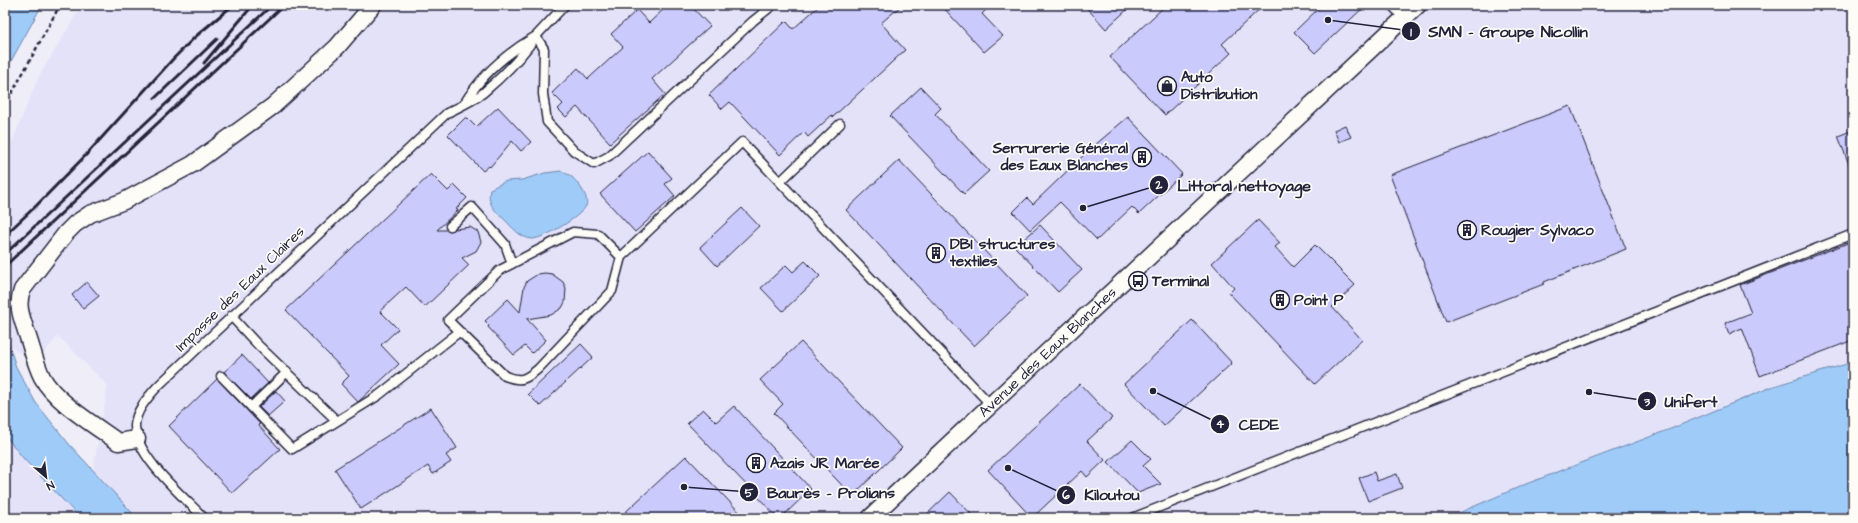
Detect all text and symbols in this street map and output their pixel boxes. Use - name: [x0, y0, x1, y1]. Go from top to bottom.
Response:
- callout: SMN - Groupe Nicollin: [1401, 17, 1596, 45]
- text: SMN - Groupe Nicollin: [1427, 21, 1588, 43]
- text: 1: [1410, 24, 1412, 41]
- place label: Auto Distribution: [1181, 67, 1258, 105]
- shop icon: Auto Distribution: [1156, 75, 1178, 97]
- place label: Serrurerie Général des Eaux Blanches: [992, 138, 1129, 176]
- building icon: Serrurerie Général des Eaux Blanches: [1131, 146, 1153, 168]
- callout: Littoral nettoyage: [1149, 171, 1319, 199]
- text: Littoral nettoyage: [1177, 175, 1311, 199]
- text: 2: [1155, 177, 1163, 194]
- building icon: Rougier Sylvaco: [1456, 219, 1478, 241]
- place label: Rougier Sylvaco: [1481, 220, 1594, 243]
- street label: Impasse des Eaux Claires: [171, 221, 310, 356]
- place label: DBI structures textiles: [949, 234, 1056, 272]
- building icon: DBI structures textiles: [925, 242, 947, 264]
- bus stop icon: Terminal: [1127, 270, 1149, 292]
- place label: Terminal: [1151, 271, 1210, 292]
- street label: Avenue des Eaux Blanches: [974, 282, 1121, 422]
- building icon: Point P: [1269, 289, 1291, 311]
- place label: Point P: [1294, 290, 1344, 311]
- callout: Unifert: [1637, 387, 1725, 415]
- text: Unifert: [1665, 391, 1718, 413]
- text: 3: [1643, 394, 1651, 411]
- callout: CEDE: [1210, 410, 1287, 438]
- text: CEDE: [1239, 414, 1280, 436]
- text: 4: [1216, 416, 1225, 433]
- building icon: Azais JR Marée: [745, 452, 767, 474]
- place label: Azais JR Marée: [770, 453, 880, 474]
- north arrow: [26, 457, 66, 497]
- text: N: [44, 477, 57, 494]
- callout: Baurès - Prolians: [739, 478, 904, 506]
- callout: Kiloutou: [1056, 481, 1147, 509]
- text: Baurès - Prolians: [767, 482, 895, 504]
- text: Kiloutou: [1084, 484, 1140, 506]
- text: 5: [745, 485, 754, 502]
- text: 6: [1062, 487, 1070, 504]

